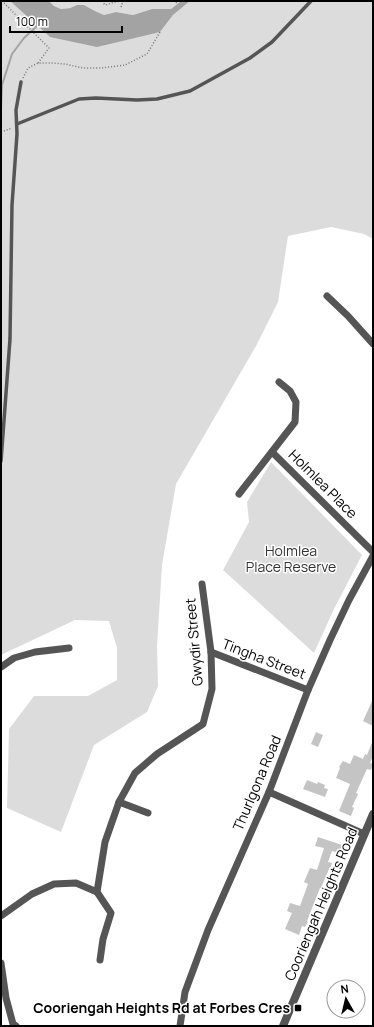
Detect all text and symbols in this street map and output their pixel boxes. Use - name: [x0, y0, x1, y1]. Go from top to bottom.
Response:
- scale bar: [10, 8, 122, 34]
- text: 100 m: [16, 13, 48, 30]
- street label: Holmlea Place: [285, 445, 362, 522]
- park label: Holmlea Place Reserve: [246, 541, 336, 576]
- street label: Gwydir Street: [180, 597, 207, 687]
- street label: Tingha Street: [220, 634, 309, 683]
- street label: Thurlgona Road: [228, 732, 285, 833]
- street label: Cooriengah Heights Road: [280, 824, 362, 983]
- north arrow: [326, 979, 366, 1019]
- text: N: [340, 981, 350, 997]
- place label: Cooriengah Heights Rd at Forbes Cres: [33, 998, 290, 1017]
- marker: Cooriengah Heights Rd at Forbes Cres: [293, 1003, 303, 1013]

